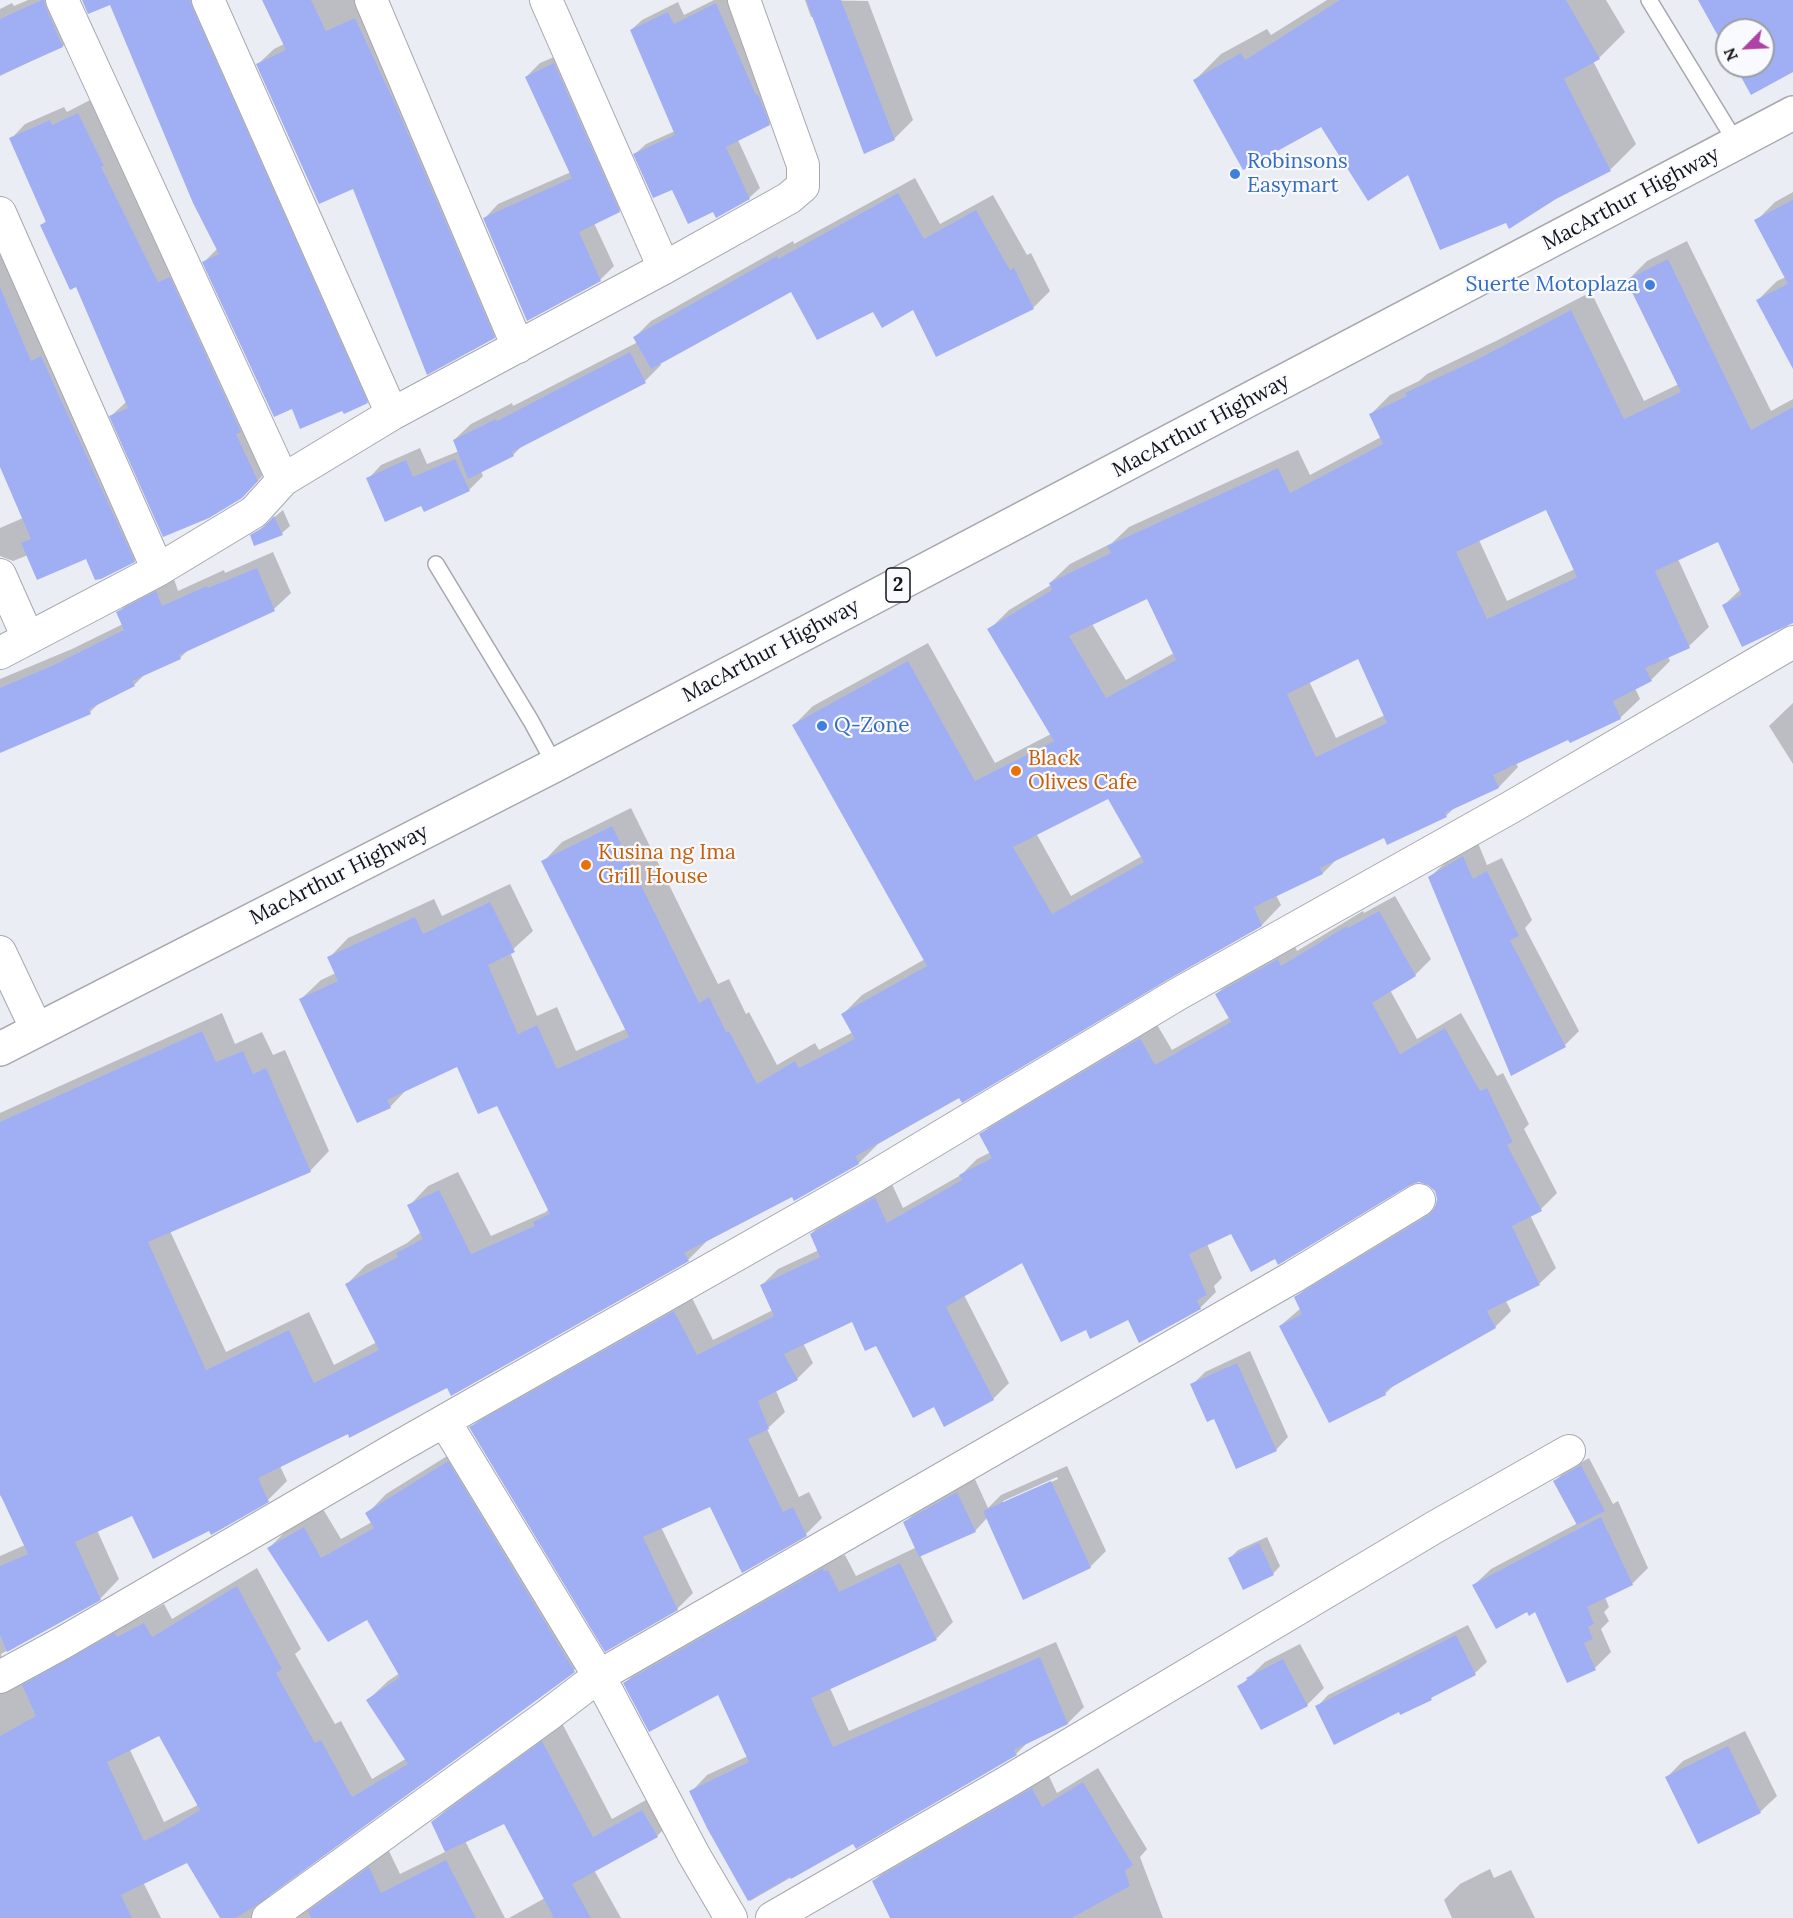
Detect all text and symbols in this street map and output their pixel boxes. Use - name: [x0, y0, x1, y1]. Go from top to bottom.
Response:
- north arrow: [1715, 18, 1775, 78]
- text: N: [1719, 45, 1742, 64]
- street label: MacArthur Highway: [1538, 142, 1724, 256]
- place label: Robinsons Easymart: [1247, 149, 1348, 199]
- marker: Robinsons Easymart: [1228, 167, 1242, 181]
- place label: Suerte Motoplaza: [1466, 272, 1638, 298]
- marker: Suerte Motoplaza: [1643, 278, 1657, 292]
- street label: MacArthur Highway: [1108, 369, 1294, 483]
- road number: 2: [886, 568, 910, 602]
- street label: MacArthur Highway: [678, 594, 864, 708]
- place label: Q-Zone: [834, 713, 910, 739]
- marker: Q-Zone: [815, 719, 829, 733]
- place label: Black Olives Cafe: [1028, 746, 1137, 796]
- marker: Black Olives Cafe: [1009, 764, 1023, 778]
- street label: MacArthur Highway: [246, 819, 432, 931]
- place label: Kusina ng Ima Grill House: [598, 840, 736, 890]
- marker: Kusina ng Ima Grill House: [579, 858, 593, 872]

